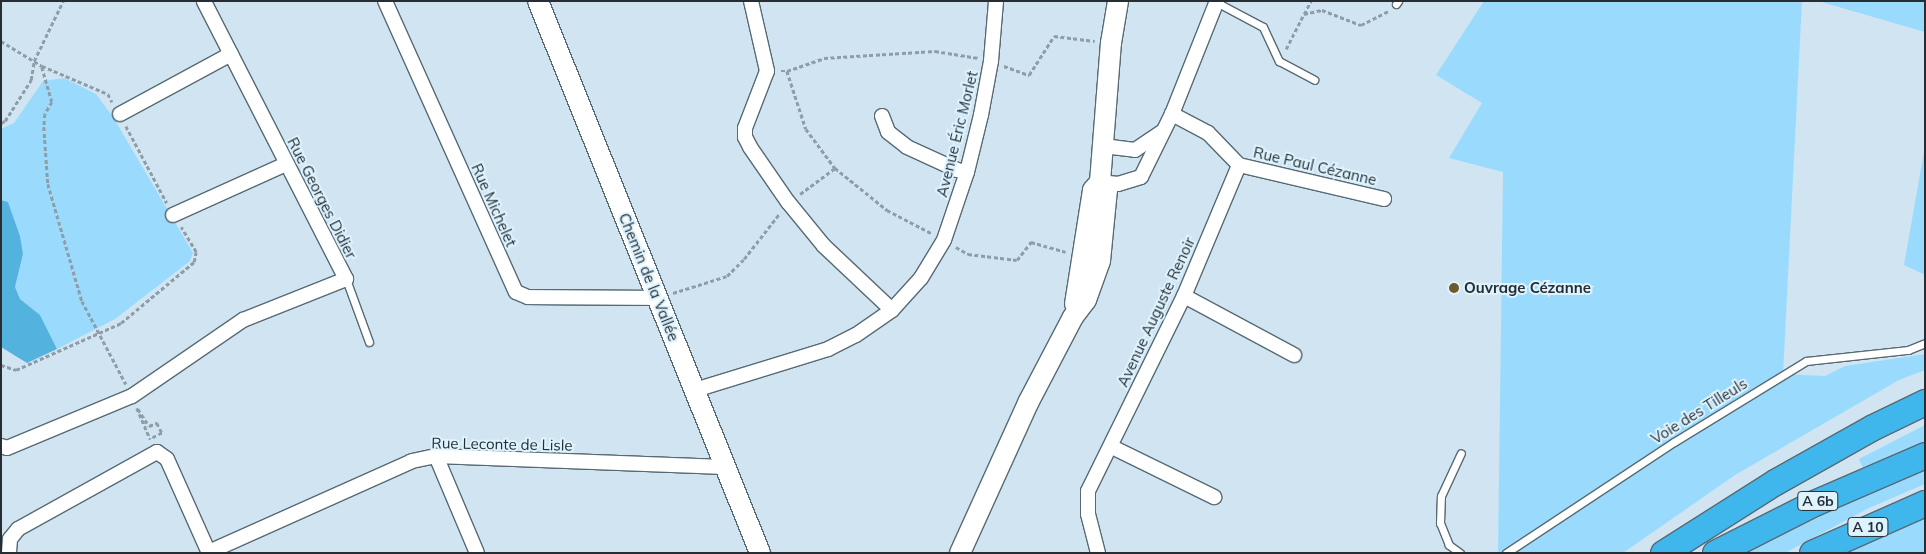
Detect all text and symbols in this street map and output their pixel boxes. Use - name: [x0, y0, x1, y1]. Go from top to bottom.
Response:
- street label: Avenue Éric Morlet: [933, 69, 981, 199]
- street label: Rue Georges Didier: [284, 134, 360, 262]
- street label: Rue Paul Cézanne: [1252, 143, 1378, 189]
- street label: Rue Michelet: [468, 161, 520, 249]
- street label: Chemin de la Vallée: [615, 210, 683, 344]
- street label: Avenue Auguste Renoir: [1113, 234, 1199, 390]
- place label: Ouvrage Cézanne: [1464, 279, 1591, 297]
- marker: Ouvrage Cézanne: [1448, 282, 1460, 294]
- street label: Voie des Tilleuls: [1648, 374, 1750, 448]
- street label: Rue Leconte de Lisle: [431, 434, 573, 454]
- road number: A 6b: [1797, 490, 1839, 512]
- road number: A 10: [1847, 516, 1889, 538]

